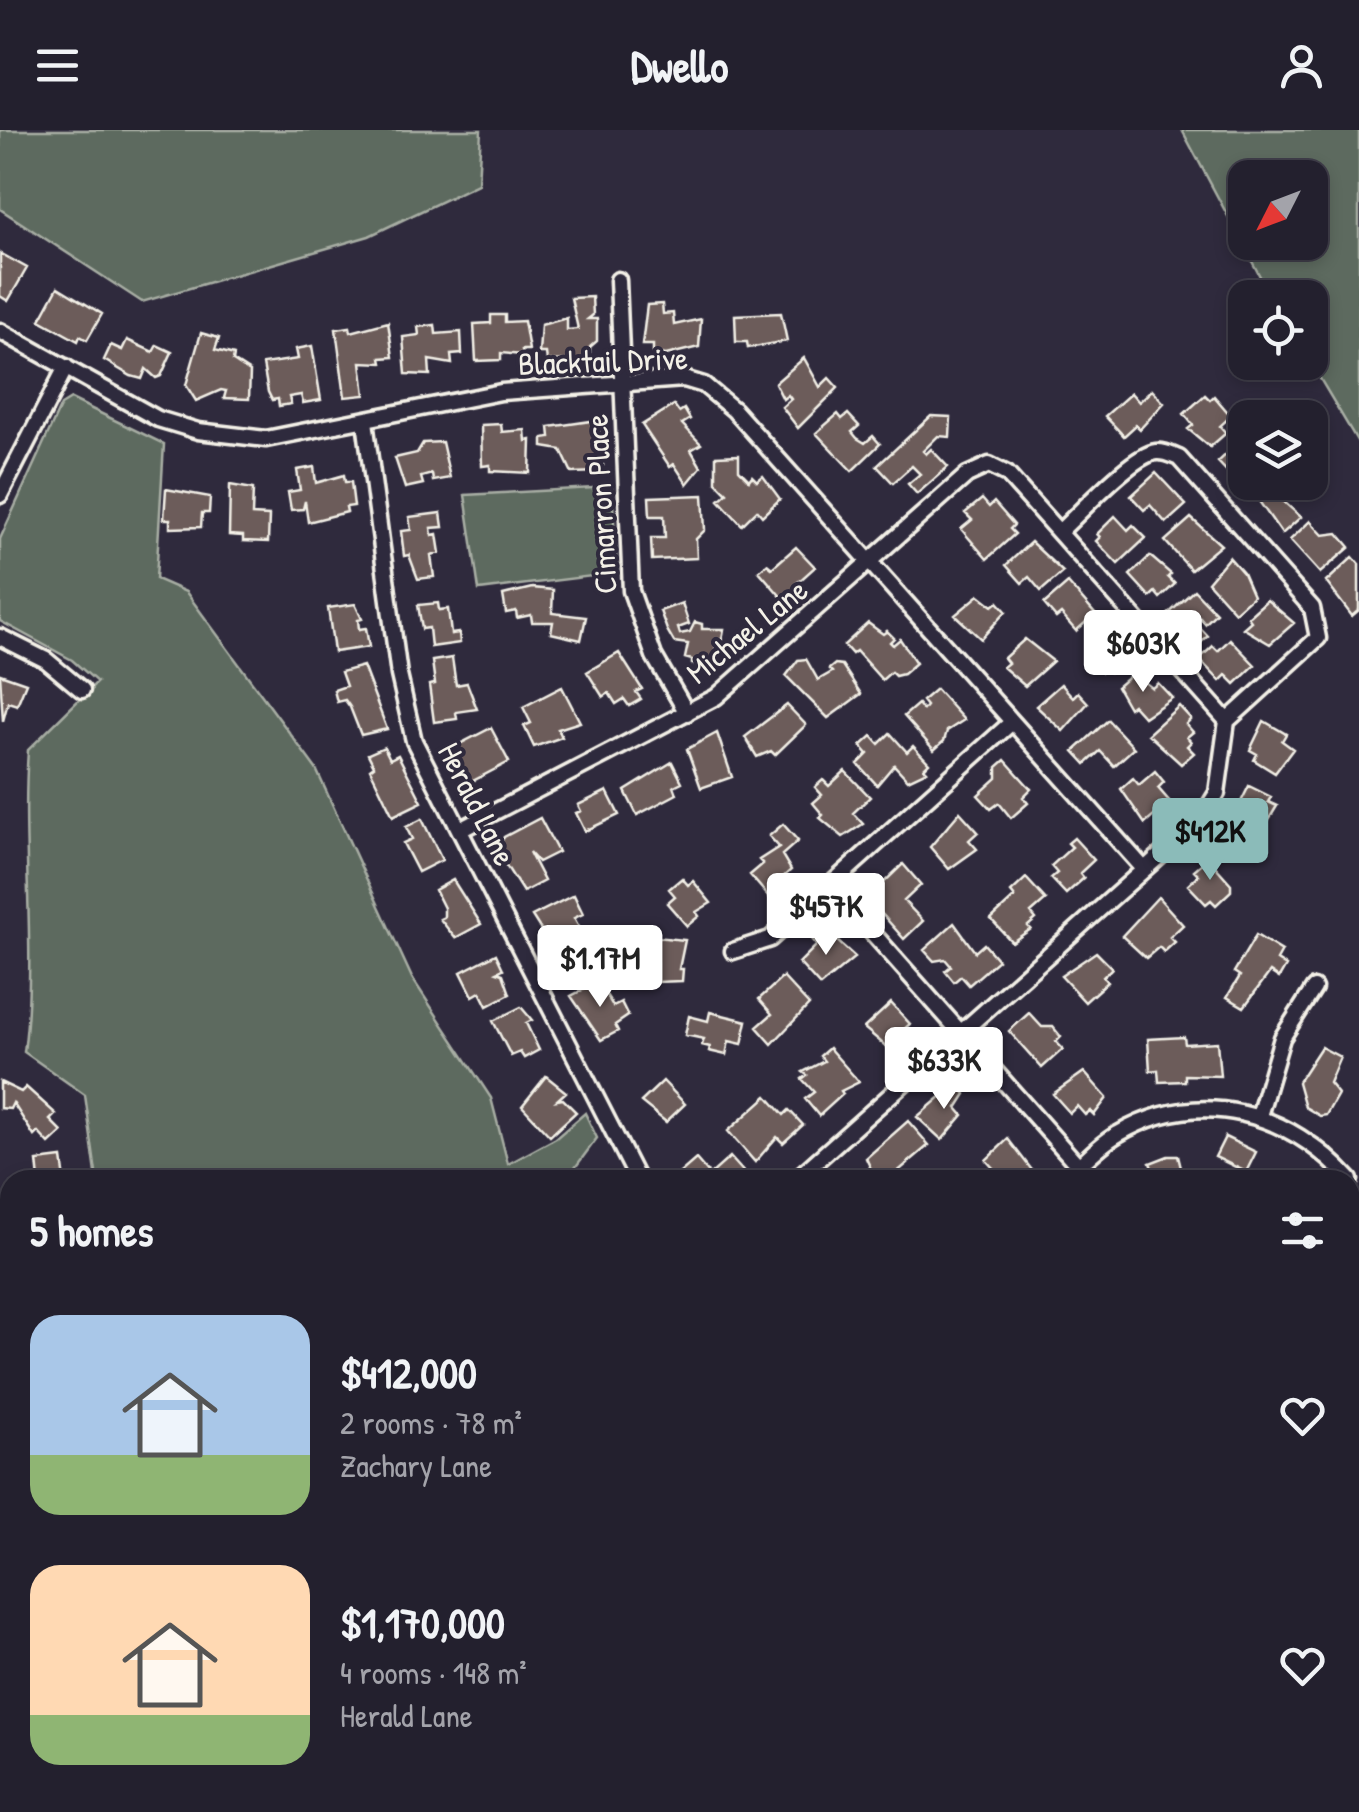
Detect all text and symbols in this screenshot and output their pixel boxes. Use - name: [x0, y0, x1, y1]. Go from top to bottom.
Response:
- text: Dwello: [631, 35, 728, 96]
- icon: menu: [30, 38, 85, 93]
- icon: person: [1274, 38, 1329, 93]
- north arrow: [1228, 160, 1328, 260]
- map controls: [1228, 160, 1328, 500]
- button: locate: [1228, 280, 1328, 380]
- street label: Blacktail Drive: [517, 336, 689, 385]
- button: layers: [1228, 400, 1328, 500]
- street label: Cimarron Place: [574, 413, 627, 595]
- street label: Michael Lane: [677, 568, 817, 693]
- pin: $603K: [1073, 610, 1213, 695]
- text: $603K: [1106, 621, 1180, 664]
- street label: Herald Lane: [428, 735, 527, 873]
- pin: $412K: [1140, 798, 1280, 883]
- text: $412K: [1174, 809, 1246, 852]
- pin: $457K: [756, 873, 896, 958]
- text: $457K: [789, 884, 863, 927]
- pin: $1.17M: [519, 925, 681, 1010]
- text: $1.17M: [559, 936, 641, 979]
- pin: $633K: [874, 1027, 1014, 1112]
- text: $633K: [907, 1038, 981, 1081]
- text: 5 homes: [30, 1202, 153, 1259]
- icon: filters: [1275, 1203, 1330, 1258]
- text: $412,000: [340, 1344, 477, 1401]
- icon: home: [110, 1355, 230, 1475]
- icon: heart: [1275, 1388, 1330, 1443]
- text: 2 rooms · 78 m²: [340, 1401, 522, 1444]
- text: Zachary Lane: [340, 1444, 492, 1487]
- text: $1,170,000: [340, 1594, 505, 1651]
- icon: home: [110, 1605, 230, 1725]
- icon: heart: [1275, 1638, 1330, 1693]
- text: 4 rooms · 148 m²: [340, 1651, 527, 1694]
- text: Herald Lane: [340, 1694, 473, 1737]

